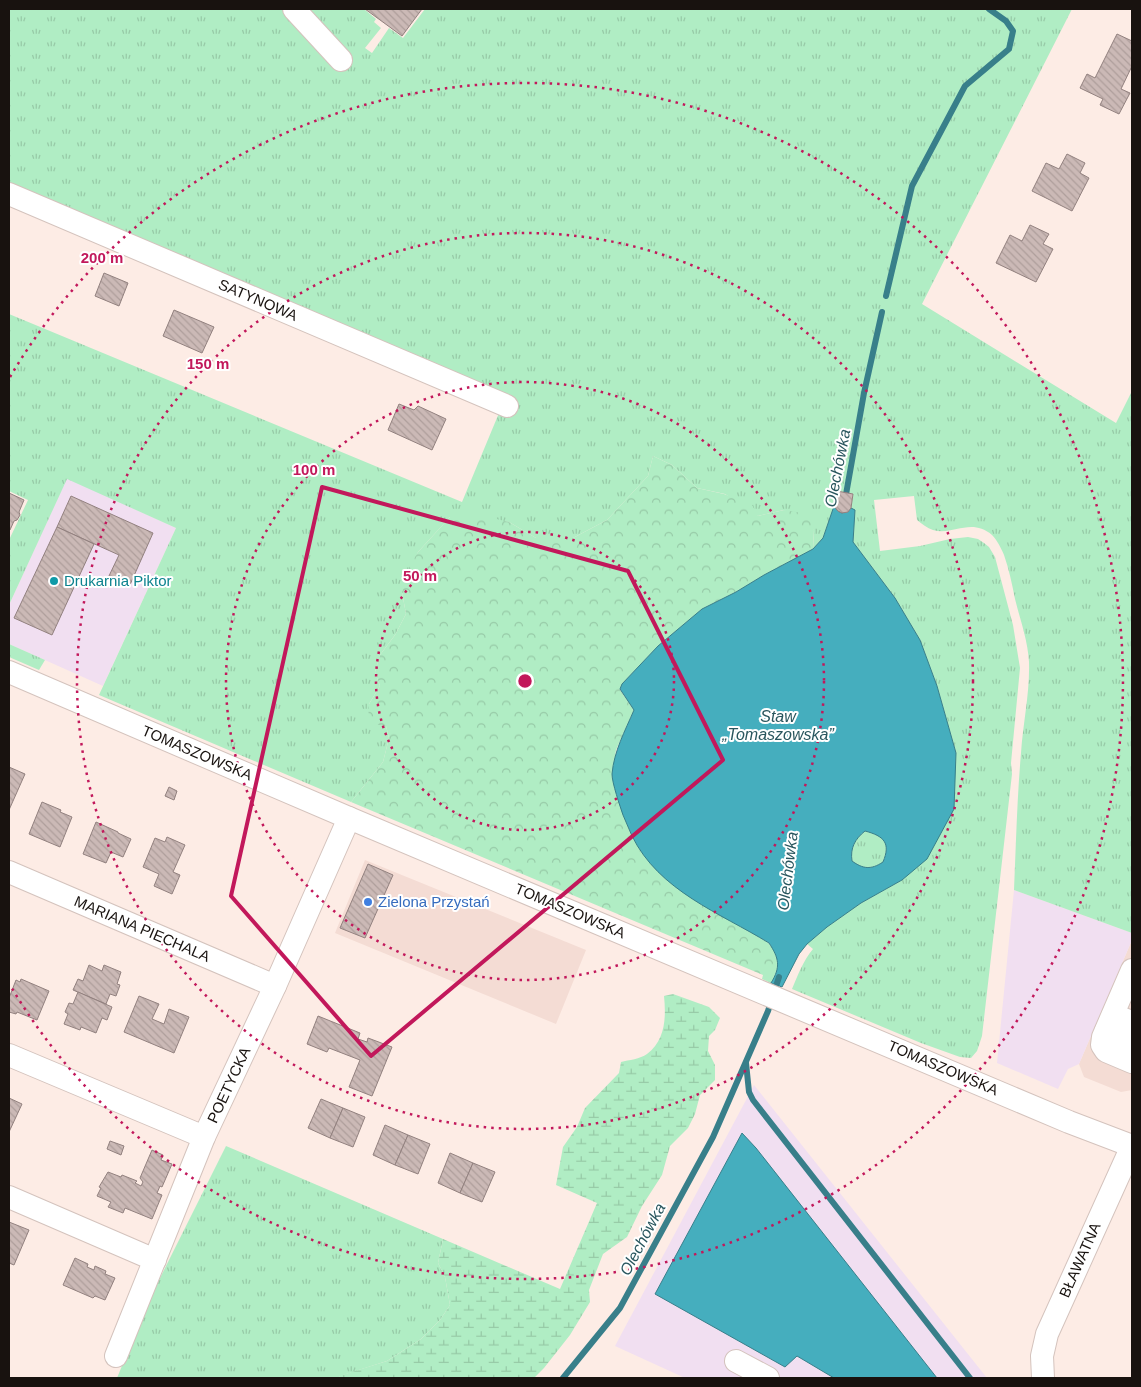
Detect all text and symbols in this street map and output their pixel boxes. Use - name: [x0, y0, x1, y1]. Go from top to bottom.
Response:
- text: 200 m: [81, 249, 123, 266]
- street label: SATYNOWA: [216, 275, 300, 324]
- text: 150 m: [187, 355, 229, 372]
- water label: Olechówka: [822, 428, 853, 509]
- text: 100 m: [293, 461, 335, 478]
- text: 50 m: [403, 567, 437, 584]
- place label: Drukarnia Piktor: [64, 572, 172, 589]
- marker: Drukarnia Piktor: [48, 575, 60, 587]
- centre of rings: [516, 672, 534, 690]
- water label: Staw „Tomaszowska”: [721, 708, 834, 743]
- street label: TOMASZOWSKA: [140, 722, 255, 783]
- water label: Olechówka: [774, 831, 801, 911]
- street label: TOMASZOWSKA: [513, 880, 628, 941]
- street label: MARIANA PIECHALA: [72, 892, 213, 965]
- place label: Zielona Przystań: [378, 893, 490, 910]
- marker: Zielona Przystań: [362, 896, 374, 908]
- street label: TOMASZOWSKA: [886, 1037, 1001, 1098]
- street label: POETYCKA: [204, 1044, 254, 1125]
- water label: Olechówka: [616, 1200, 669, 1278]
- street label: BŁAWATNA: [1055, 1220, 1104, 1300]

